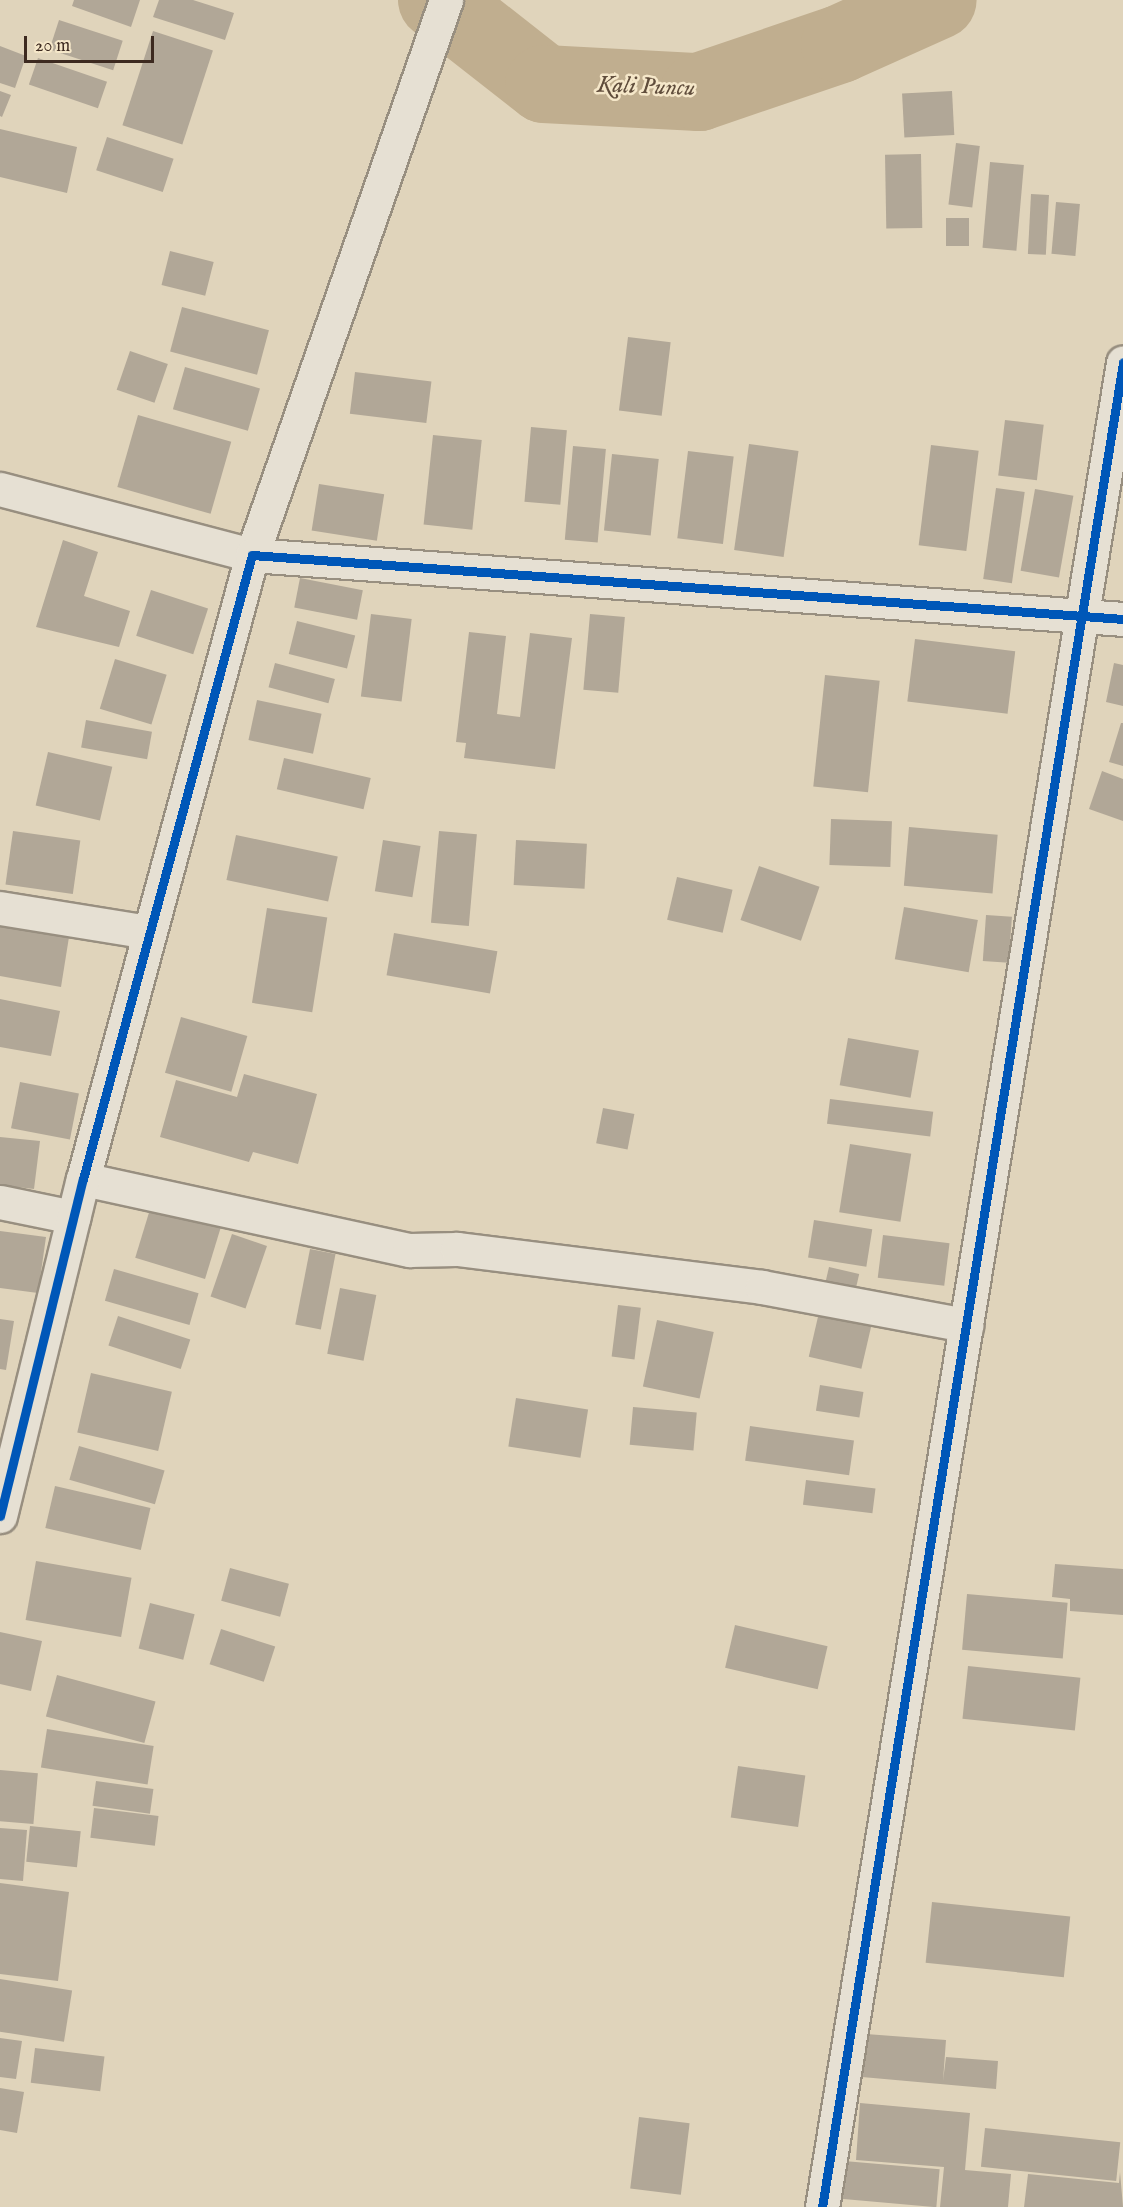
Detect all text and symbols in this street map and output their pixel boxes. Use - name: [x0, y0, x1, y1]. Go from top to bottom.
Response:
- scale bar: [27, 24, 158, 62]
- text: 20 m: [35, 35, 70, 58]
- water label: Kali Puncu: [596, 71, 696, 103]

